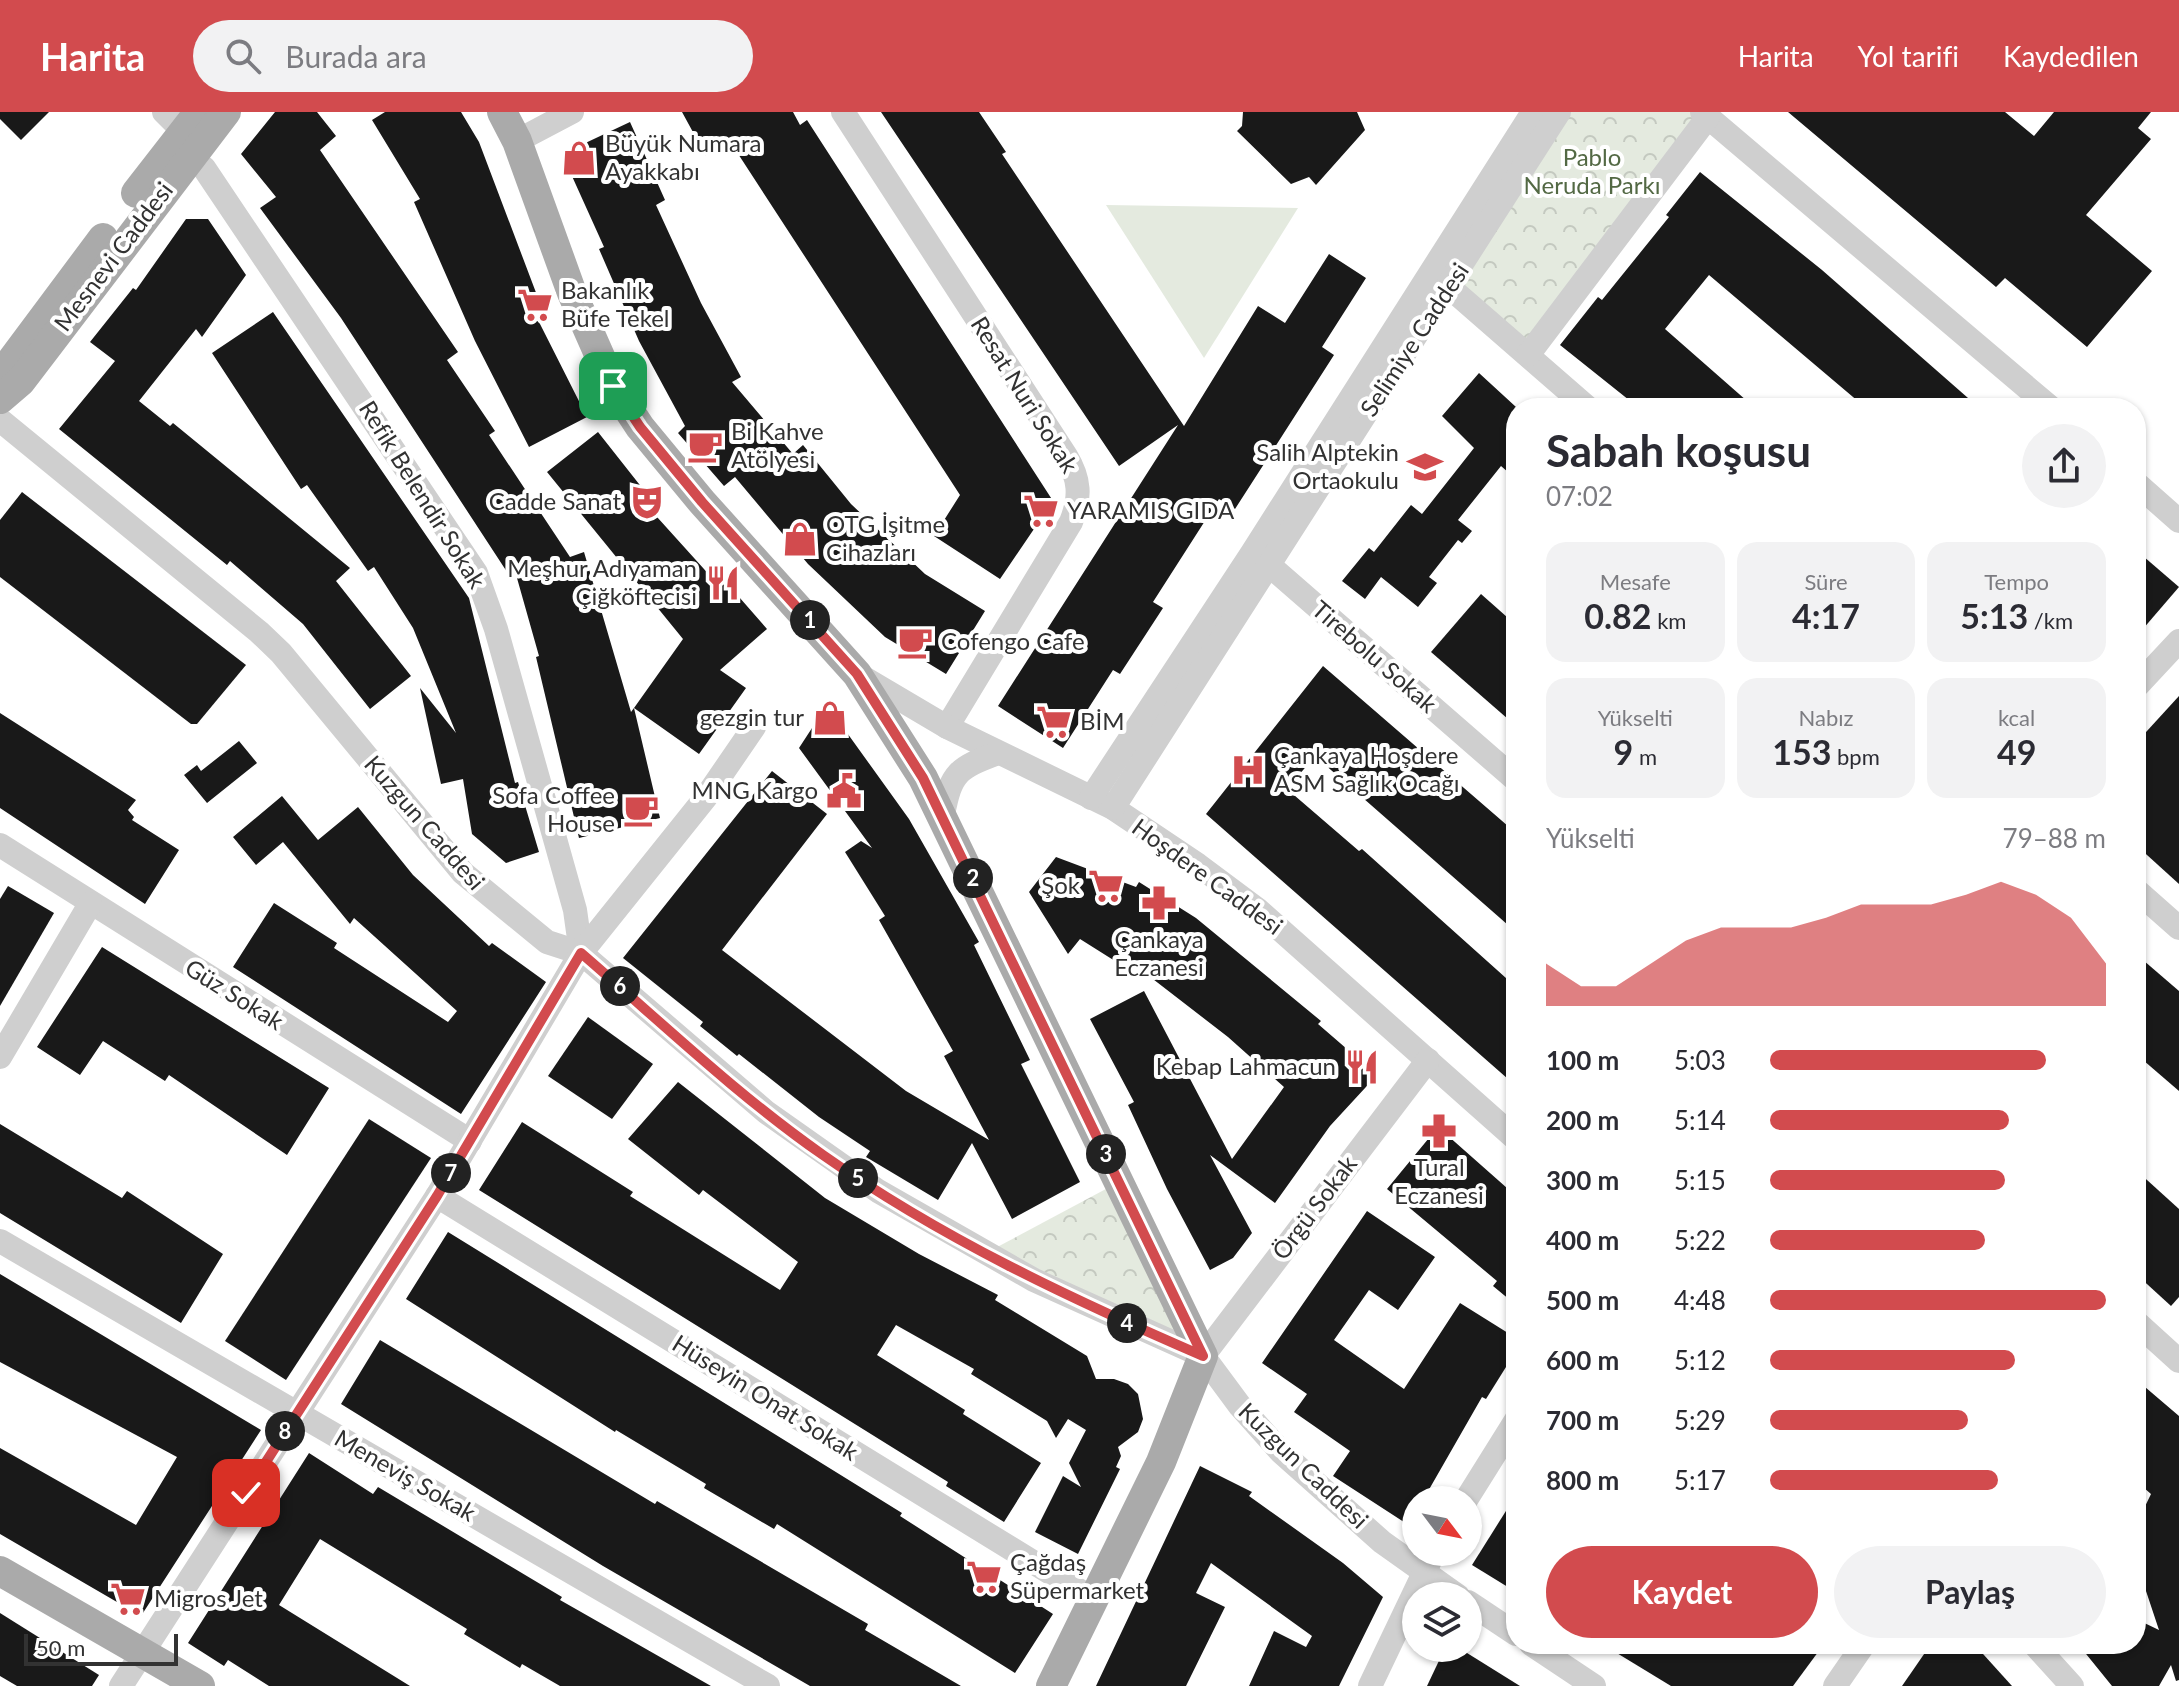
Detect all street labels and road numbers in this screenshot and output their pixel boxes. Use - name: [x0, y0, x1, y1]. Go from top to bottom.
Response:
- street label: Mesnevi Caddesi: [47, 176, 178, 336]
- street label: Selimiye Caddesi: [1353, 257, 1474, 421]
- street label: Resat Nuri Sokak: [966, 311, 1085, 478]
- street label: Refik Belendir Sokak: [354, 395, 493, 594]
- street label: Tirebolu Sokak: [1307, 594, 1444, 718]
- street label: Kuzgun Caddesi: [359, 749, 491, 895]
- street label: Hoşdere Caddesi: [1127, 812, 1289, 940]
- street label: Güz Sokak: [180, 952, 290, 1036]
- street label: Örgü Sokak: [1265, 1149, 1363, 1265]
- street label: Hüseyin Onat Sokak: [668, 1328, 865, 1466]
- street label: Kuzgun Caddesi: [1233, 1396, 1375, 1534]
- street label: Meneviş Sokak: [330, 1423, 482, 1527]

